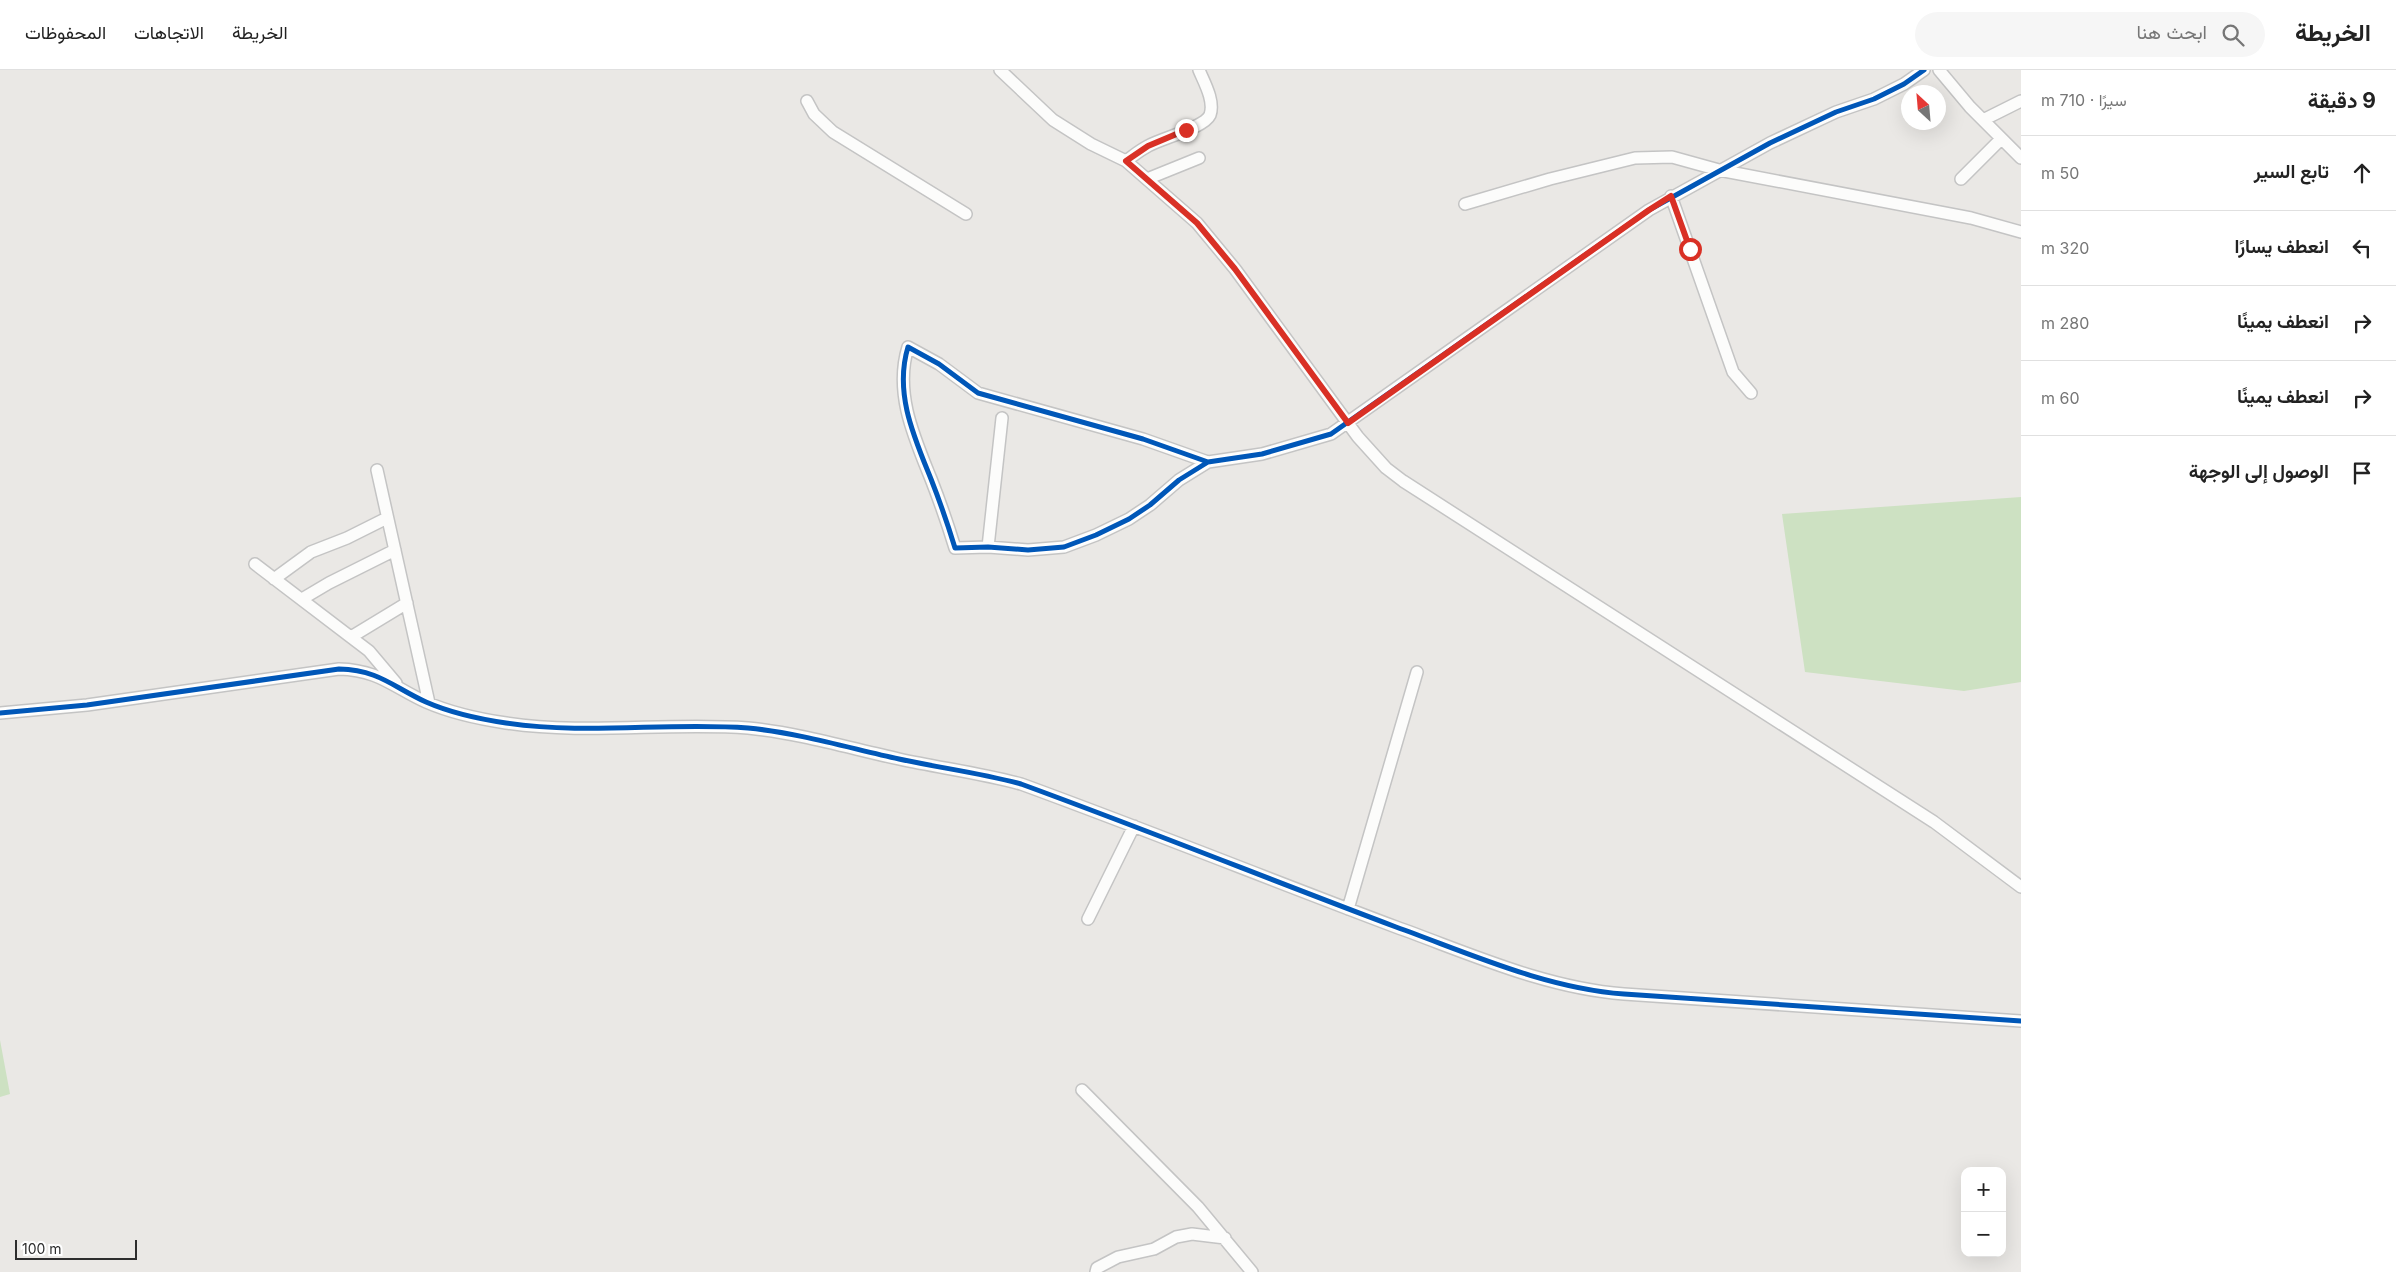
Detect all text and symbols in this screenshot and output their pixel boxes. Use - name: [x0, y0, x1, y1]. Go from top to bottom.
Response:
- search box: [1915, 12, 2265, 57]
- text: الخريطة: [2295, 18, 2371, 47]
- text: ابحث هنا: [2136, 21, 2207, 44]
- icon: search: [2219, 21, 2247, 49]
- text: المحفوظات: [25, 22, 106, 43]
- text: الاتجاهات: [134, 22, 204, 43]
- text: الخريطة: [232, 22, 288, 43]
- north arrow: [1901, 85, 1946, 130]
- text: 9 دقيقة: [2308, 88, 2376, 113]
- text: سيرًا · 710 m: [2041, 90, 2127, 110]
- route end: [1175, 119, 1198, 142]
- icon: ahead: [2348, 159, 2376, 187]
- text: تابع السير: [2254, 160, 2329, 183]
- text: 50 m: [2041, 163, 2079, 183]
- icon: left: [2348, 234, 2376, 262]
- text: انعطف يسارًا: [2235, 235, 2329, 258]
- route start: [1679, 238, 1702, 261]
- text: 320 m: [2041, 238, 2089, 258]
- icon: right: [2348, 309, 2376, 337]
- text: انعطف يمينًا: [2237, 310, 2329, 333]
- text: 280 m: [2041, 313, 2089, 333]
- icon: right: [2348, 384, 2376, 412]
- text: انعطف يمينًا: [2237, 385, 2329, 408]
- text: 60 m: [2041, 388, 2080, 408]
- icon: arrive: [2348, 459, 2376, 487]
- text: الوصول إلى الوجهة: [2189, 460, 2329, 483]
- map controls: [1961, 1167, 2006, 1257]
- button: +: [1961, 1167, 2006, 1212]
- button: −: [1961, 1212, 2006, 1257]
- scale bar: [15, 1237, 138, 1260]
- text: 100 m: [22, 1240, 62, 1257]

